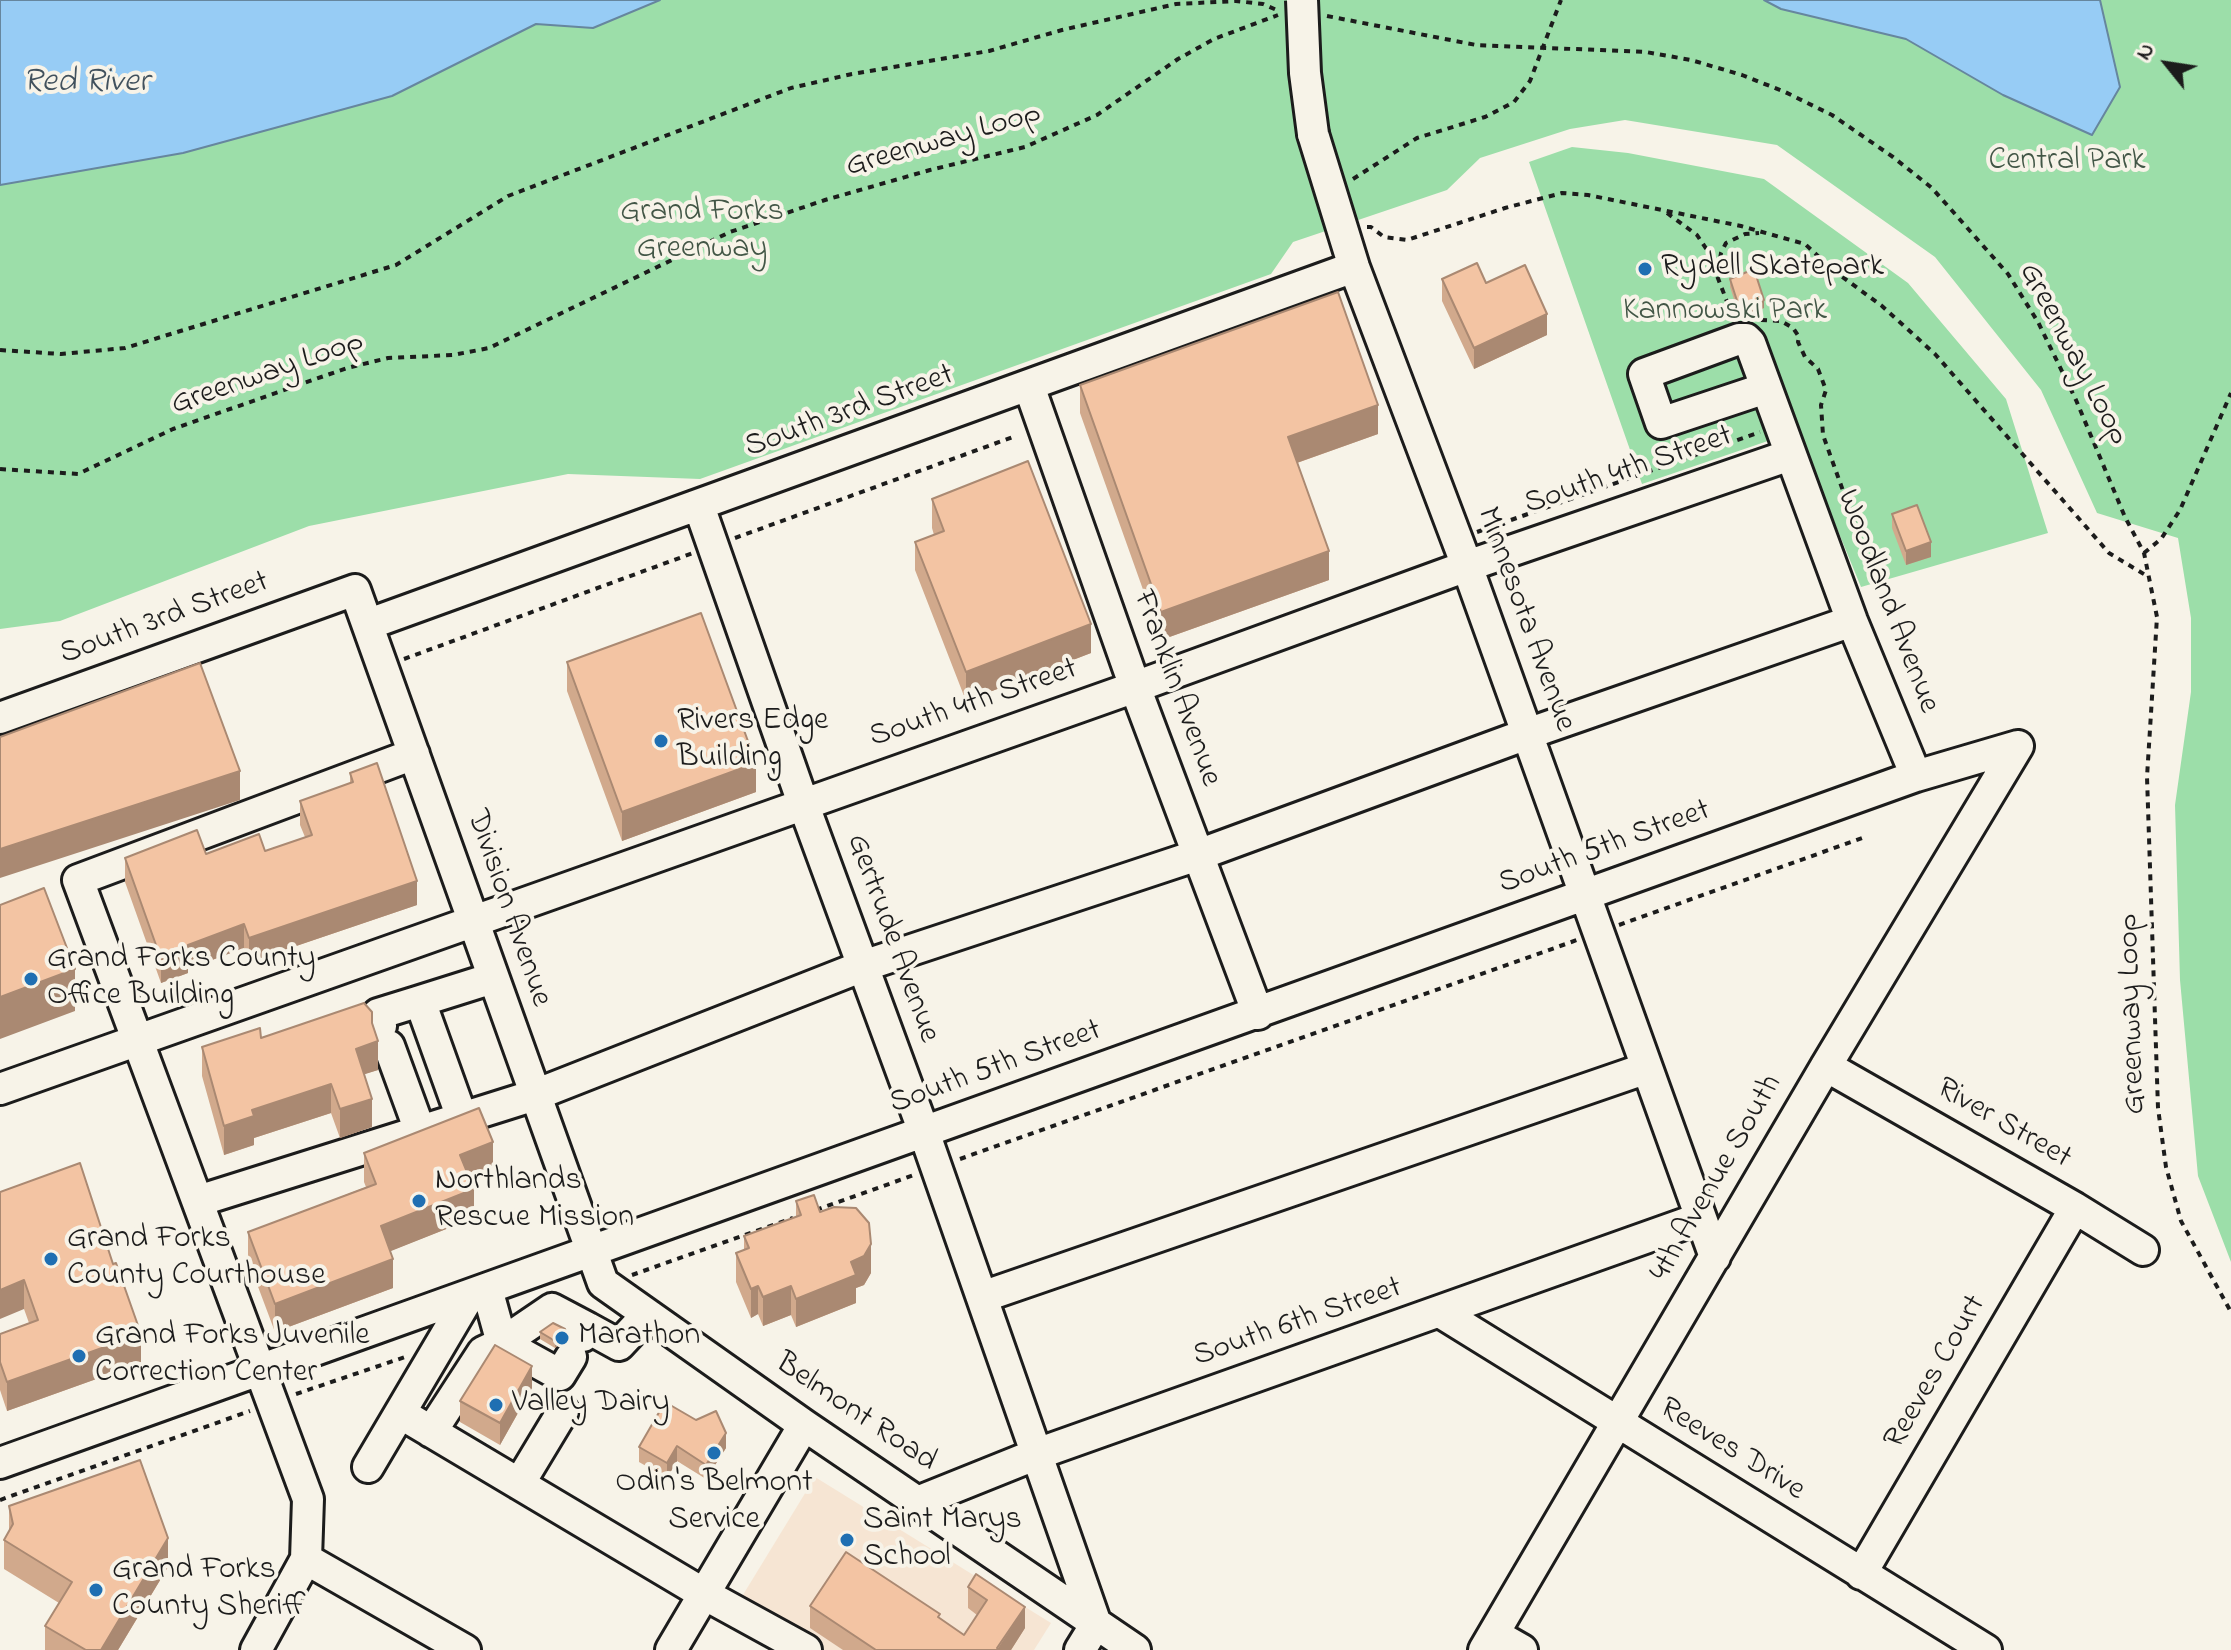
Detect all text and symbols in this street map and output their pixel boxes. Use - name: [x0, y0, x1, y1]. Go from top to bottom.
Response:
- north arrow: [2127, 24, 2207, 104]
- text: N: [2129, 38, 2164, 66]
- water label: Red River: [23, 64, 149, 104]
- street label: Greenway Loop: [842, 96, 1046, 188]
- park label: Central Park: [1989, 144, 2145, 182]
- park label: Grand Forks Greenway: [620, 195, 784, 270]
- place label: Rydell Skatepark: [1661, 250, 1884, 288]
- street label: Greenway Loop: [2008, 257, 2136, 453]
- marker: Rydell Skatepark: [1636, 260, 1654, 278]
- park label: Kannowski Park: [1623, 294, 1827, 332]
- street label: Greenway Loop: [167, 324, 369, 426]
- street label: South 3rd Street: [740, 357, 960, 469]
- street label: South 4th Street: [1520, 419, 1738, 525]
- street label: Woodland Avenue: [1826, 485, 1946, 719]
- street label: Minnesota Avenue: [1466, 503, 1582, 737]
- street label: South 3rd Street: [55, 564, 275, 676]
- street label: Franklin Avenue: [1122, 586, 1228, 792]
- street label: South 4th Street: [865, 652, 1083, 758]
- place label: Rivers Edge Building: [677, 704, 828, 779]
- marker: Rivers Edge Building: [652, 732, 670, 750]
- street label: South 5th Street: [1494, 793, 1716, 905]
- street label: Division Avenue: [455, 806, 559, 1012]
- street label: Gertrude Avenue: [835, 829, 947, 1049]
- street label: Greenway Loop: [2111, 913, 2157, 1115]
- place label: Grand Forks County Office Building: [47, 942, 315, 1017]
- marker: Grand Forks County Office Building: [22, 970, 40, 988]
- street label: South 5th Street: [885, 1013, 1107, 1125]
- street label: 4th Avenue South: [1643, 1069, 1793, 1289]
- street label: River Street: [1929, 1071, 2077, 1179]
- place label: Northlands Rescue Mission: [435, 1164, 634, 1239]
- marker: Northlands Rescue Mission: [410, 1192, 428, 1210]
- place label: Grand Forks County Courthouse: [67, 1222, 325, 1297]
- marker: Grand Forks County Courthouse: [42, 1250, 60, 1268]
- street label: South 6th Street: [1189, 1270, 1407, 1378]
- street label: Reeves Court: [1878, 1289, 1996, 1457]
- place label: Grand Forks Juvenile Correction Center: [95, 1319, 369, 1394]
- place label: Marathon: [578, 1319, 700, 1357]
- marker: Marathon: [553, 1329, 571, 1347]
- street label: Belmont Road: [767, 1346, 943, 1482]
- marker: Grand Forks Juvenile Correction Center: [70, 1347, 88, 1365]
- place label: Valley Dairy: [512, 1386, 669, 1424]
- street label: Reeves Drive: [1651, 1391, 1811, 1511]
- marker: Valley Dairy: [487, 1396, 505, 1414]
- marker: Odin's Belmont Service: [705, 1444, 723, 1462]
- place label: Odin's Belmont Service: [615, 1466, 813, 1541]
- place label: Saint Marys School: [863, 1503, 1022, 1578]
- marker: Saint Marys School: [838, 1531, 856, 1549]
- place label: Grand Forks County Sheriff: [112, 1553, 305, 1628]
- marker: Grand Forks County Sheriff: [87, 1581, 105, 1599]

